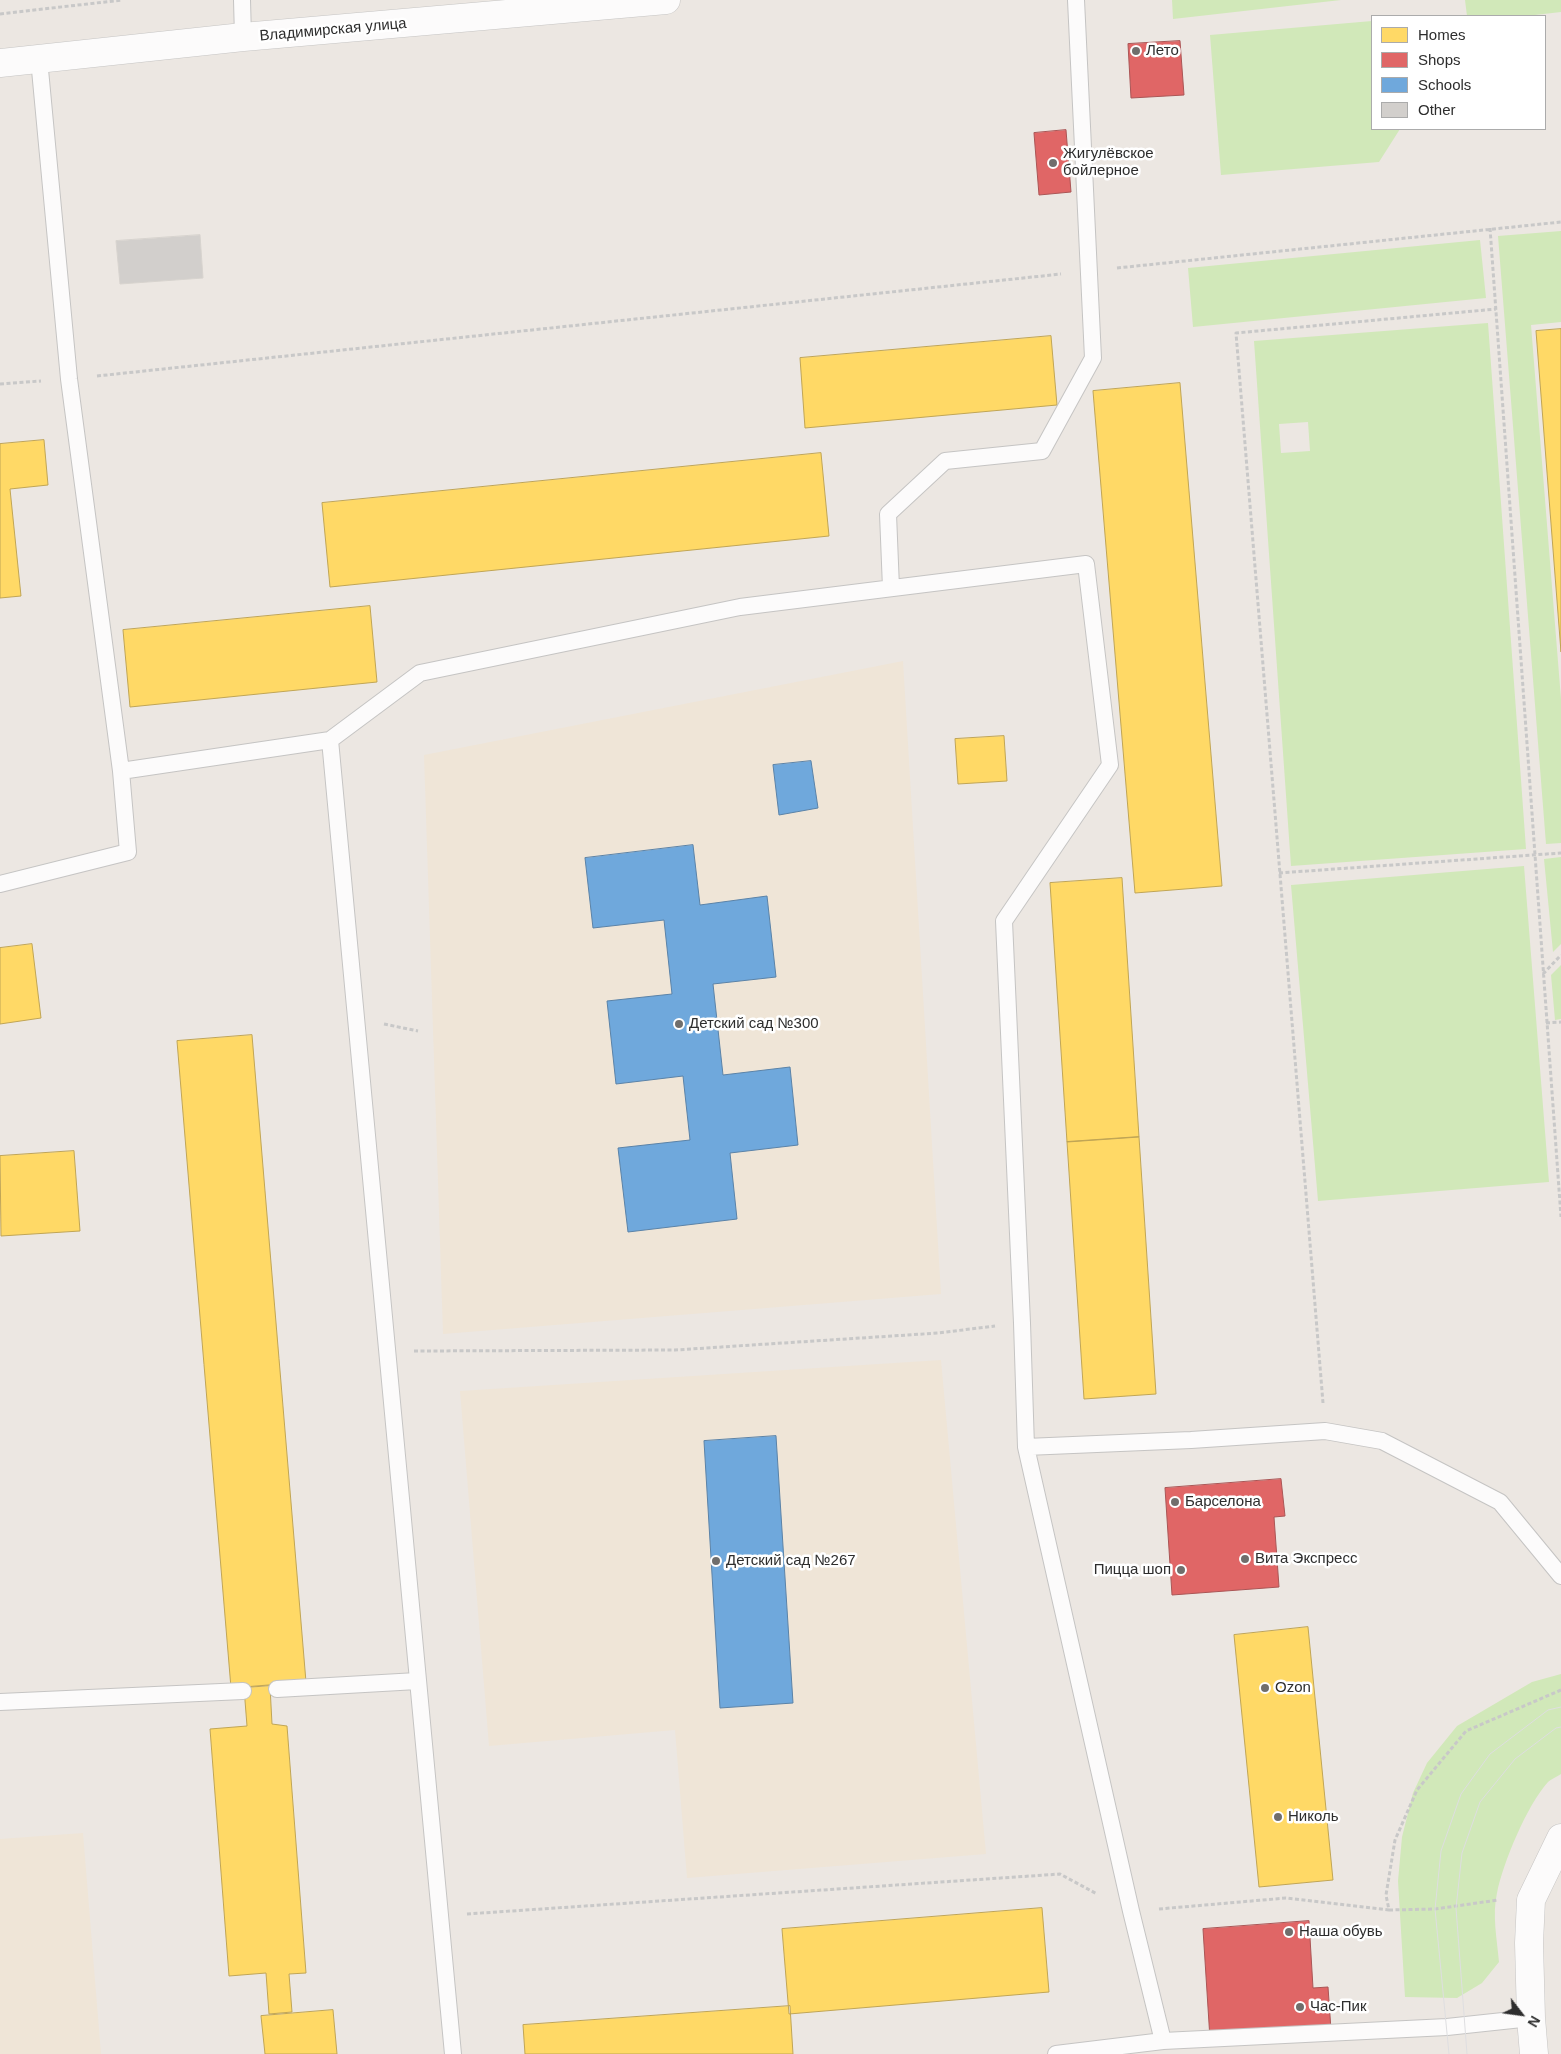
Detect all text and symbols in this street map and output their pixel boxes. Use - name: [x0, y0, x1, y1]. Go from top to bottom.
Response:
- street label: Владимирская улица: [259, 15, 407, 45]
- legend: [1371, 15, 1546, 130]
- text: Homes: [1418, 26, 1466, 43]
- place label: Лето: [1146, 42, 1179, 60]
- marker: Лето: [1130, 45, 1142, 57]
- text: Shops: [1418, 51, 1461, 68]
- text: Schools: [1418, 76, 1471, 93]
- text: Other: [1418, 101, 1456, 118]
- place label: Жигулёвское бойлерное: [1063, 145, 1154, 180]
- marker: Жигулёвское бойлерное: [1047, 157, 1059, 169]
- place label: Детский сад №300: [689, 1015, 819, 1033]
- marker: Детский сад №300: [673, 1018, 685, 1030]
- place label: Барселона: [1185, 1493, 1261, 1511]
- marker: Барселона: [1169, 1496, 1181, 1508]
- place label: Вита Экспресс: [1255, 1550, 1357, 1568]
- place label: Детский сад №267: [726, 1552, 856, 1570]
- marker: Вита Экспресс: [1239, 1553, 1251, 1565]
- marker: Детский сад №267: [710, 1555, 722, 1567]
- place label: Пицца шоп: [1094, 1561, 1171, 1579]
- marker: Пицца шоп: [1175, 1564, 1187, 1576]
- place label: Ozon: [1275, 1679, 1311, 1697]
- marker: Ozon: [1259, 1682, 1271, 1694]
- place label: Николь: [1288, 1808, 1339, 1826]
- marker: Николь: [1272, 1811, 1284, 1823]
- place label: Наша обувь: [1299, 1923, 1383, 1941]
- marker: Наша обувь: [1283, 1926, 1295, 1938]
- north arrow: [1496, 1989, 1546, 2039]
- place label: Час-Пик: [1310, 1998, 1367, 2016]
- marker: Час-Пик: [1294, 2001, 1306, 2013]
- text: N: [1525, 2013, 1543, 2030]

